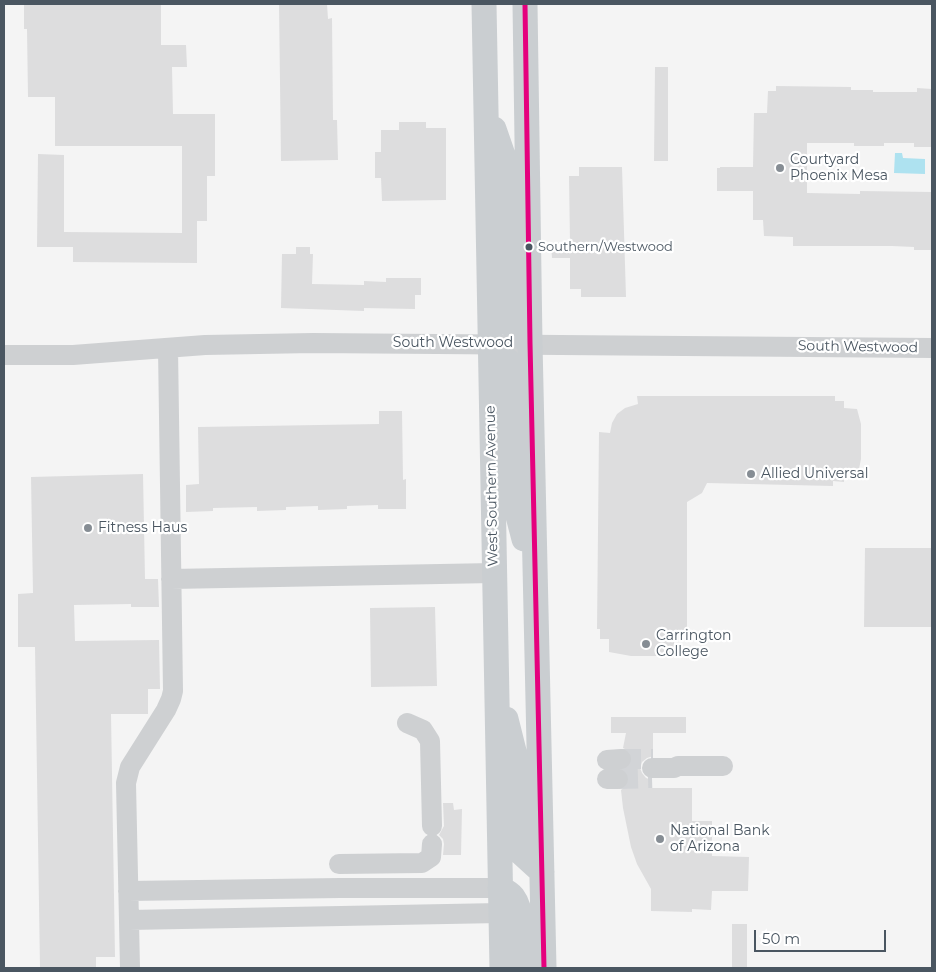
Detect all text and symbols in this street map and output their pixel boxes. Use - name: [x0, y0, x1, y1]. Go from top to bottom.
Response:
- place label: Courtyard Phoenix Mesa: [790, 152, 888, 184]
- marker: Courtyard Phoenix Mesa: [774, 162, 786, 174]
- place label: Southern/Westwood: [538, 239, 673, 255]
- marker: Southern/Westwood: [524, 242, 534, 252]
- street label: South Westwood: [393, 335, 513, 351]
- street label: South Westwood: [798, 338, 918, 356]
- street label: West Southern Avenue: [482, 405, 502, 567]
- place label: Allied Universal: [761, 466, 869, 482]
- marker: Allied Universal: [745, 468, 757, 480]
- place label: Fitness Haus: [98, 520, 187, 536]
- marker: Fitness Haus: [82, 522, 94, 534]
- place label: Carrington College: [656, 628, 732, 660]
- marker: Carrington College: [640, 638, 652, 650]
- place label: National Bank of Arizona: [670, 823, 770, 856]
- marker: National Bank of Arizona: [654, 833, 666, 845]
- scale bar: [756, 920, 888, 952]
- text: 50 m: [762, 929, 800, 948]

